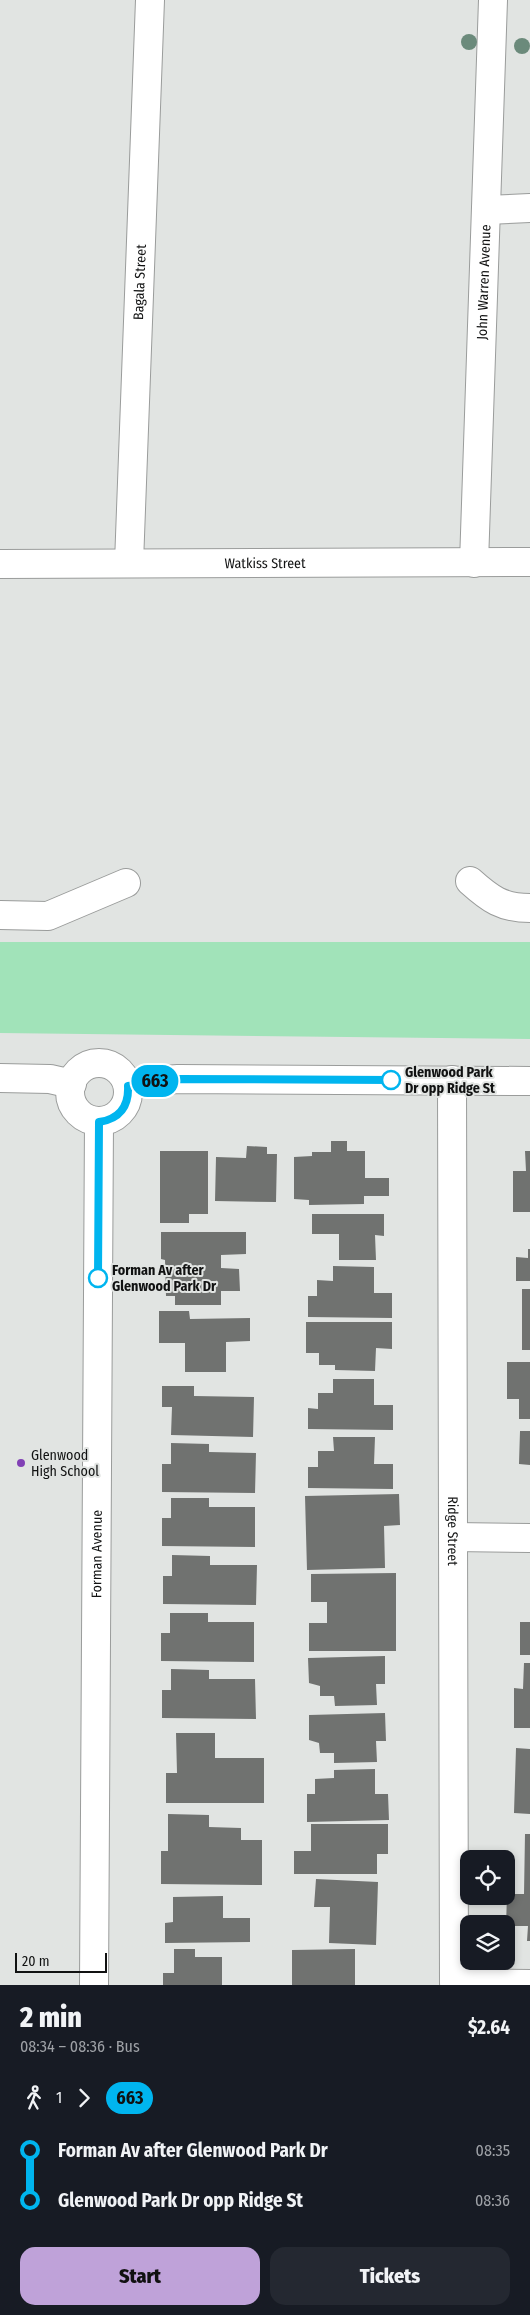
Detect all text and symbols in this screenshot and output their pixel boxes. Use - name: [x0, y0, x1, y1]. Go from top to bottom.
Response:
- street label: John Warren Avenue: [473, 224, 494, 340]
- street label: Bagala Street: [130, 244, 149, 320]
- street label: Watkiss Street: [224, 554, 306, 572]
- place label: Glenwood Park Dr opp Ridge St: [405, 1064, 496, 1097]
- line badge: 663: [126, 1065, 184, 1097]
- text: 663: [141, 1070, 169, 1092]
- marker: Glenwood Park Dr opp Ridge St: [381, 1070, 401, 1090]
- place label: Forman Av after Glenwood Park Dr: [112, 1262, 217, 1295]
- marker: Forman Av after Glenwood Park Dr: [88, 1268, 108, 1288]
- place label: Glenwood High School: [31, 1447, 99, 1480]
- marker: Glenwood High School: [15, 1457, 27, 1469]
- street label: Ridge Street: [444, 1496, 462, 1566]
- street label: Forman Avenue: [88, 1510, 105, 1598]
- map controls: [460, 1850, 515, 1970]
- button: locate: [460, 1850, 515, 1905]
- button: layers: [460, 1915, 515, 1970]
- scale bar: [15, 1950, 108, 1973]
- text: 20 m: [22, 1953, 50, 1970]
- text: 2 min: [20, 2001, 82, 2034]
- text: $2.64: [468, 2016, 510, 2039]
- text: 08:34 – 08:36 · Bus: [20, 2037, 140, 2056]
- icon: walk: [20, 2084, 48, 2112]
- icon: forward: [70, 2084, 98, 2112]
- text: 663: [116, 2087, 143, 2109]
- text: 1: [56, 2088, 62, 2107]
- text: Forman Av after Glenwood Park Dr: [58, 2139, 328, 2162]
- text: 08:35: [476, 2141, 510, 2160]
- text: Glenwood Park Dr opp Ridge St: [58, 2189, 303, 2212]
- text: 08:36: [475, 2191, 510, 2210]
- button: Start: [20, 2247, 260, 2305]
- button: Tickets: [270, 2247, 510, 2305]

